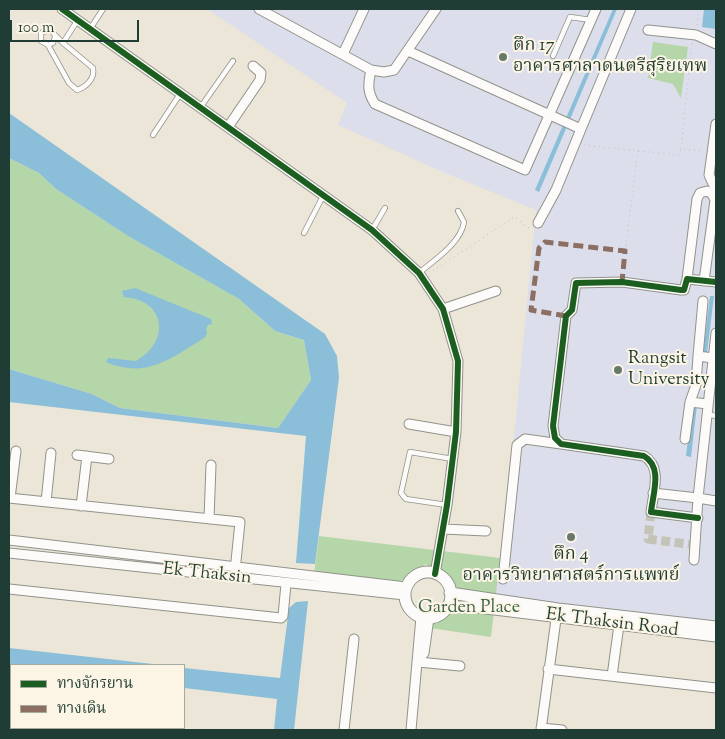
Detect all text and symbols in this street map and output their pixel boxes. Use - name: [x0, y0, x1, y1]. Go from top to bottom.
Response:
- scale bar: [12, 10, 141, 42]
- text: 100 m: [18, 18, 54, 39]
- place label: ตึก 17 อาคารศาลาดนตรีสุริยเทพ: [513, 36, 707, 78]
- marker: ตึก 17 อาคารศาลาดนตรีสุริยเทพ: [497, 51, 509, 63]
- place label: Rangsit University: [628, 349, 710, 392]
- marker: Rangsit University: [612, 364, 624, 376]
- marker: ตึก 4 อาคารวิทยาศาสตร์การแพทย์: [565, 531, 577, 543]
- place label: ตึก 4 อาคารวิทยาศาสตร์การแพทย์: [462, 545, 680, 588]
- street label: Ek Thaksin: [162, 560, 252, 590]
- park label: Garden Place: [418, 598, 520, 620]
- street label: Ek Thaksin Road: [545, 605, 679, 643]
- legend: [10, 664, 185, 729]
- text: ทางจักรยาน: [57, 674, 133, 695]
- text: ทางเดิน: [57, 699, 106, 720]

